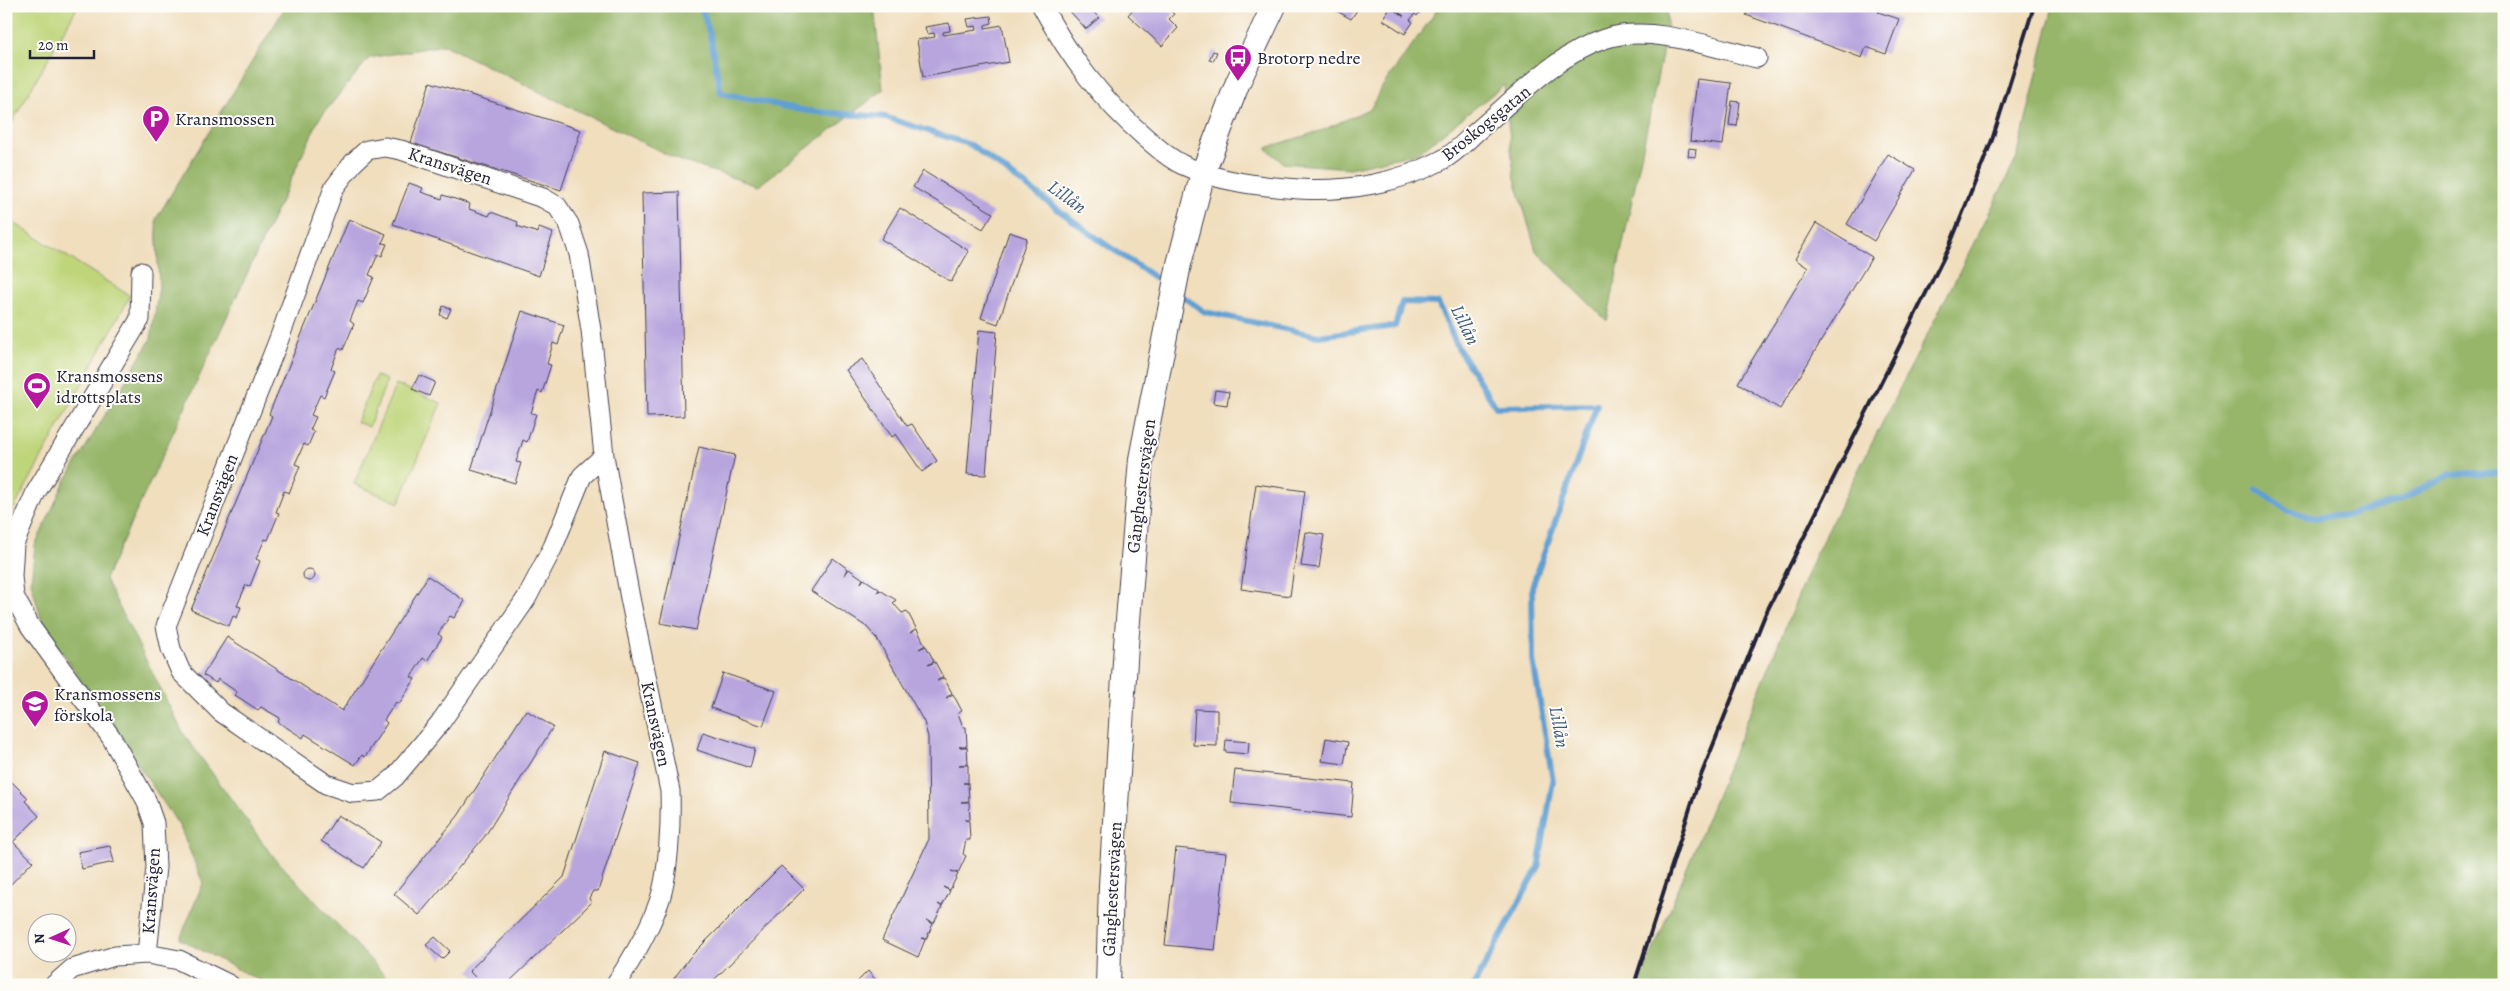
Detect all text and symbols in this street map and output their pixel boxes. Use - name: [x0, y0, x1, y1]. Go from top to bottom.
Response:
- scale bar: [30, 28, 94, 60]
- text: 20 m: [38, 35, 69, 55]
- bus stop icon: Brotorp nedre: [1223, 43, 1253, 82]
- place label: Brotorp nedre: [1257, 46, 1360, 70]
- street label: Broskogsgatan: [1436, 79, 1536, 167]
- parking icon: Kransmossen: [141, 104, 171, 143]
- place label: Kransmossen: [175, 107, 275, 131]
- street label: Kransvägen: [405, 141, 495, 191]
- water label: Lillån: [1042, 174, 1092, 220]
- water label: Lillån: [1444, 300, 1486, 350]
- place label: Kransmossens idrottsplats: [56, 364, 163, 409]
- sports icon: Kransmossens idrottsplats: [22, 371, 52, 410]
- street label: Gånghestersvägen: [1121, 417, 1161, 555]
- street label: Kransvägen: [190, 450, 244, 540]
- street label: Kransvägen: [635, 679, 677, 769]
- place label: Kransmossens förskola: [54, 682, 161, 727]
- school or university icon: Kransmossens förskola: [20, 689, 50, 728]
- water label: Lillån: [1543, 704, 1575, 750]
- street label: Gånghestersvägen: [1096, 821, 1128, 957]
- street label: Kransvägen: [136, 847, 166, 935]
- north arrow: [28, 914, 78, 964]
- text: N: [30, 933, 49, 944]

